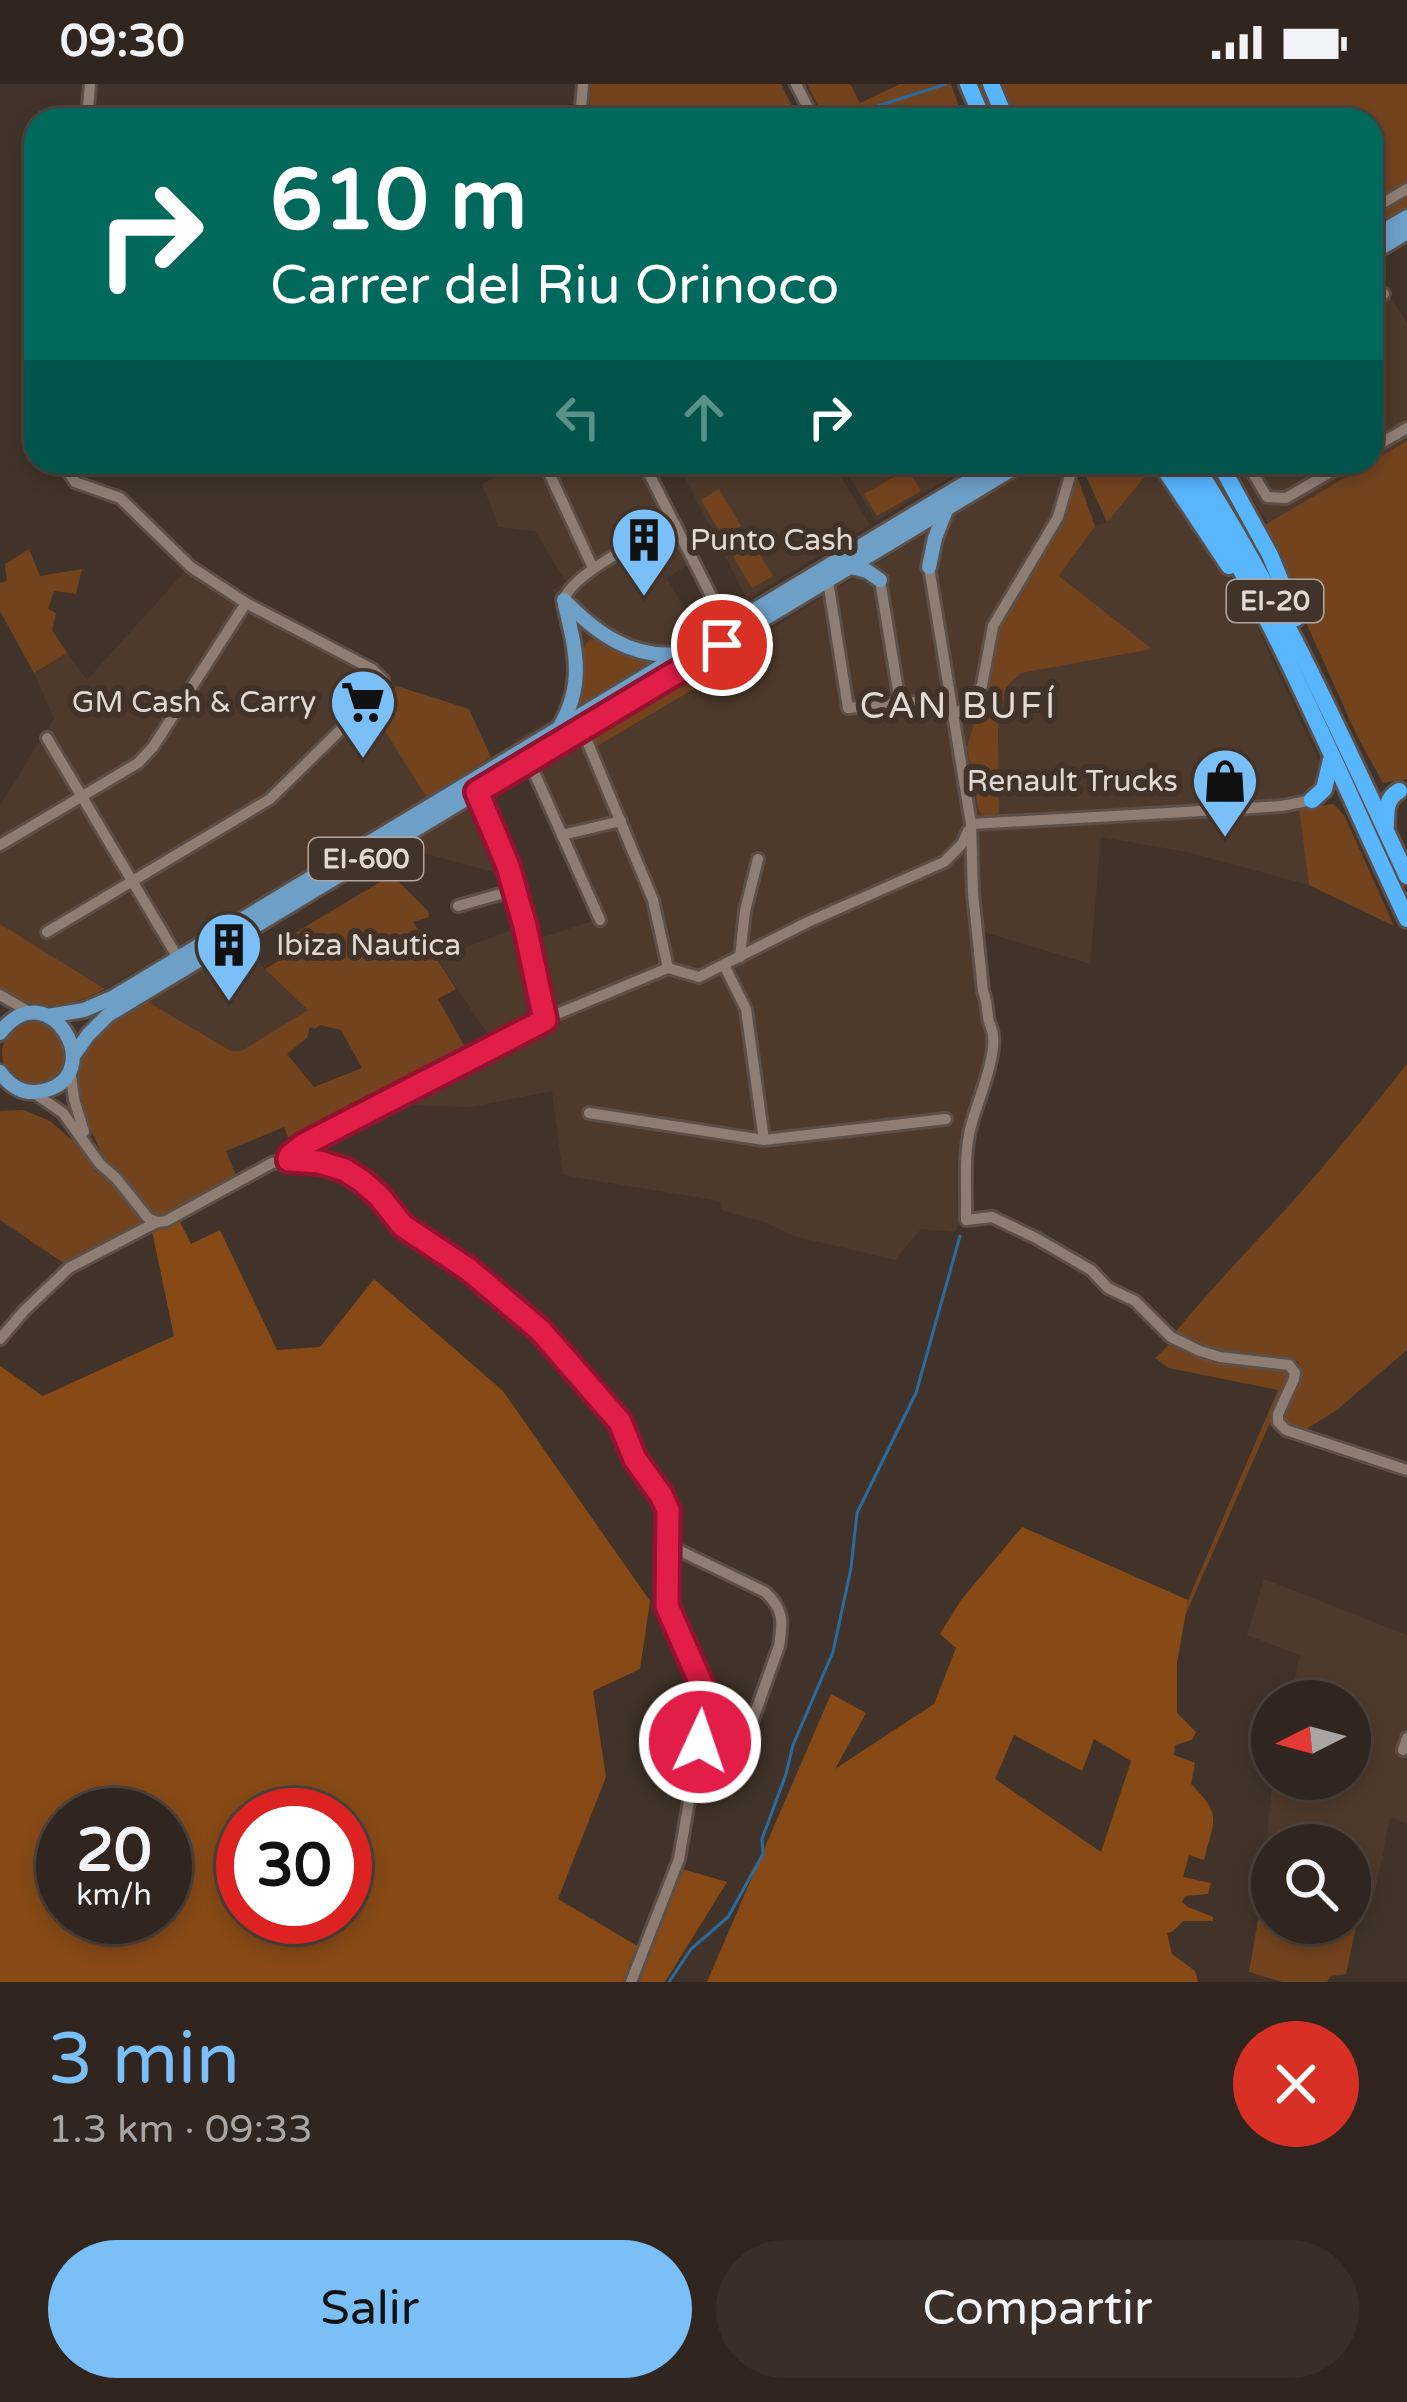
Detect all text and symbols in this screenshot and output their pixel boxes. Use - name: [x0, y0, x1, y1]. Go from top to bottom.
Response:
- text: 09:30: [60, 15, 185, 69]
- text: 610 m: [270, 151, 527, 252]
- icon: right: [72, 156, 228, 312]
- text: Carrer del Riu Orinoco: [270, 253, 839, 318]
- icon: left: [545, 384, 611, 450]
- icon: ahead: [671, 384, 737, 450]
- icon: right: [797, 384, 863, 450]
- building icon: Punto Cash: [609, 505, 679, 599]
- place label: Punto Cash: [690, 522, 854, 559]
- road number: EI-20: [1227, 580, 1323, 622]
- pin: [671, 594, 773, 696]
- icon: arrive: [689, 612, 755, 678]
- supermarket icon: GM Cash & Carry: [328, 667, 398, 761]
- place label: GM Cash & Carry: [72, 684, 316, 721]
- district label: CAN BUFÍ: [860, 685, 1058, 728]
- shop icon: Renault Trucks: [1190, 746, 1260, 840]
- place label: Renault Trucks: [967, 763, 1178, 800]
- road number: EI-600: [309, 838, 423, 880]
- building icon: Ibiza Nautica: [194, 910, 264, 1004]
- place label: Ibiza Nautica: [276, 927, 461, 964]
- position arrow: [637, 1679, 763, 1805]
- north arrow: [1251, 1680, 1371, 1800]
- map controls: [1251, 1680, 1371, 1944]
- speed limit sign: 30: [216, 1788, 372, 1944]
- text: 20: [76, 1815, 152, 1887]
- button: search: [1251, 1824, 1371, 1944]
- text: km/h: [76, 1877, 152, 1914]
- text: 3 min: [48, 2017, 240, 2104]
- button: close: [1233, 2021, 1359, 2147]
- text: 1.3 km · 09:33: [48, 2106, 313, 2153]
- button: Salir: [48, 2240, 692, 2378]
- button: Compartir: [716, 2240, 1359, 2378]

